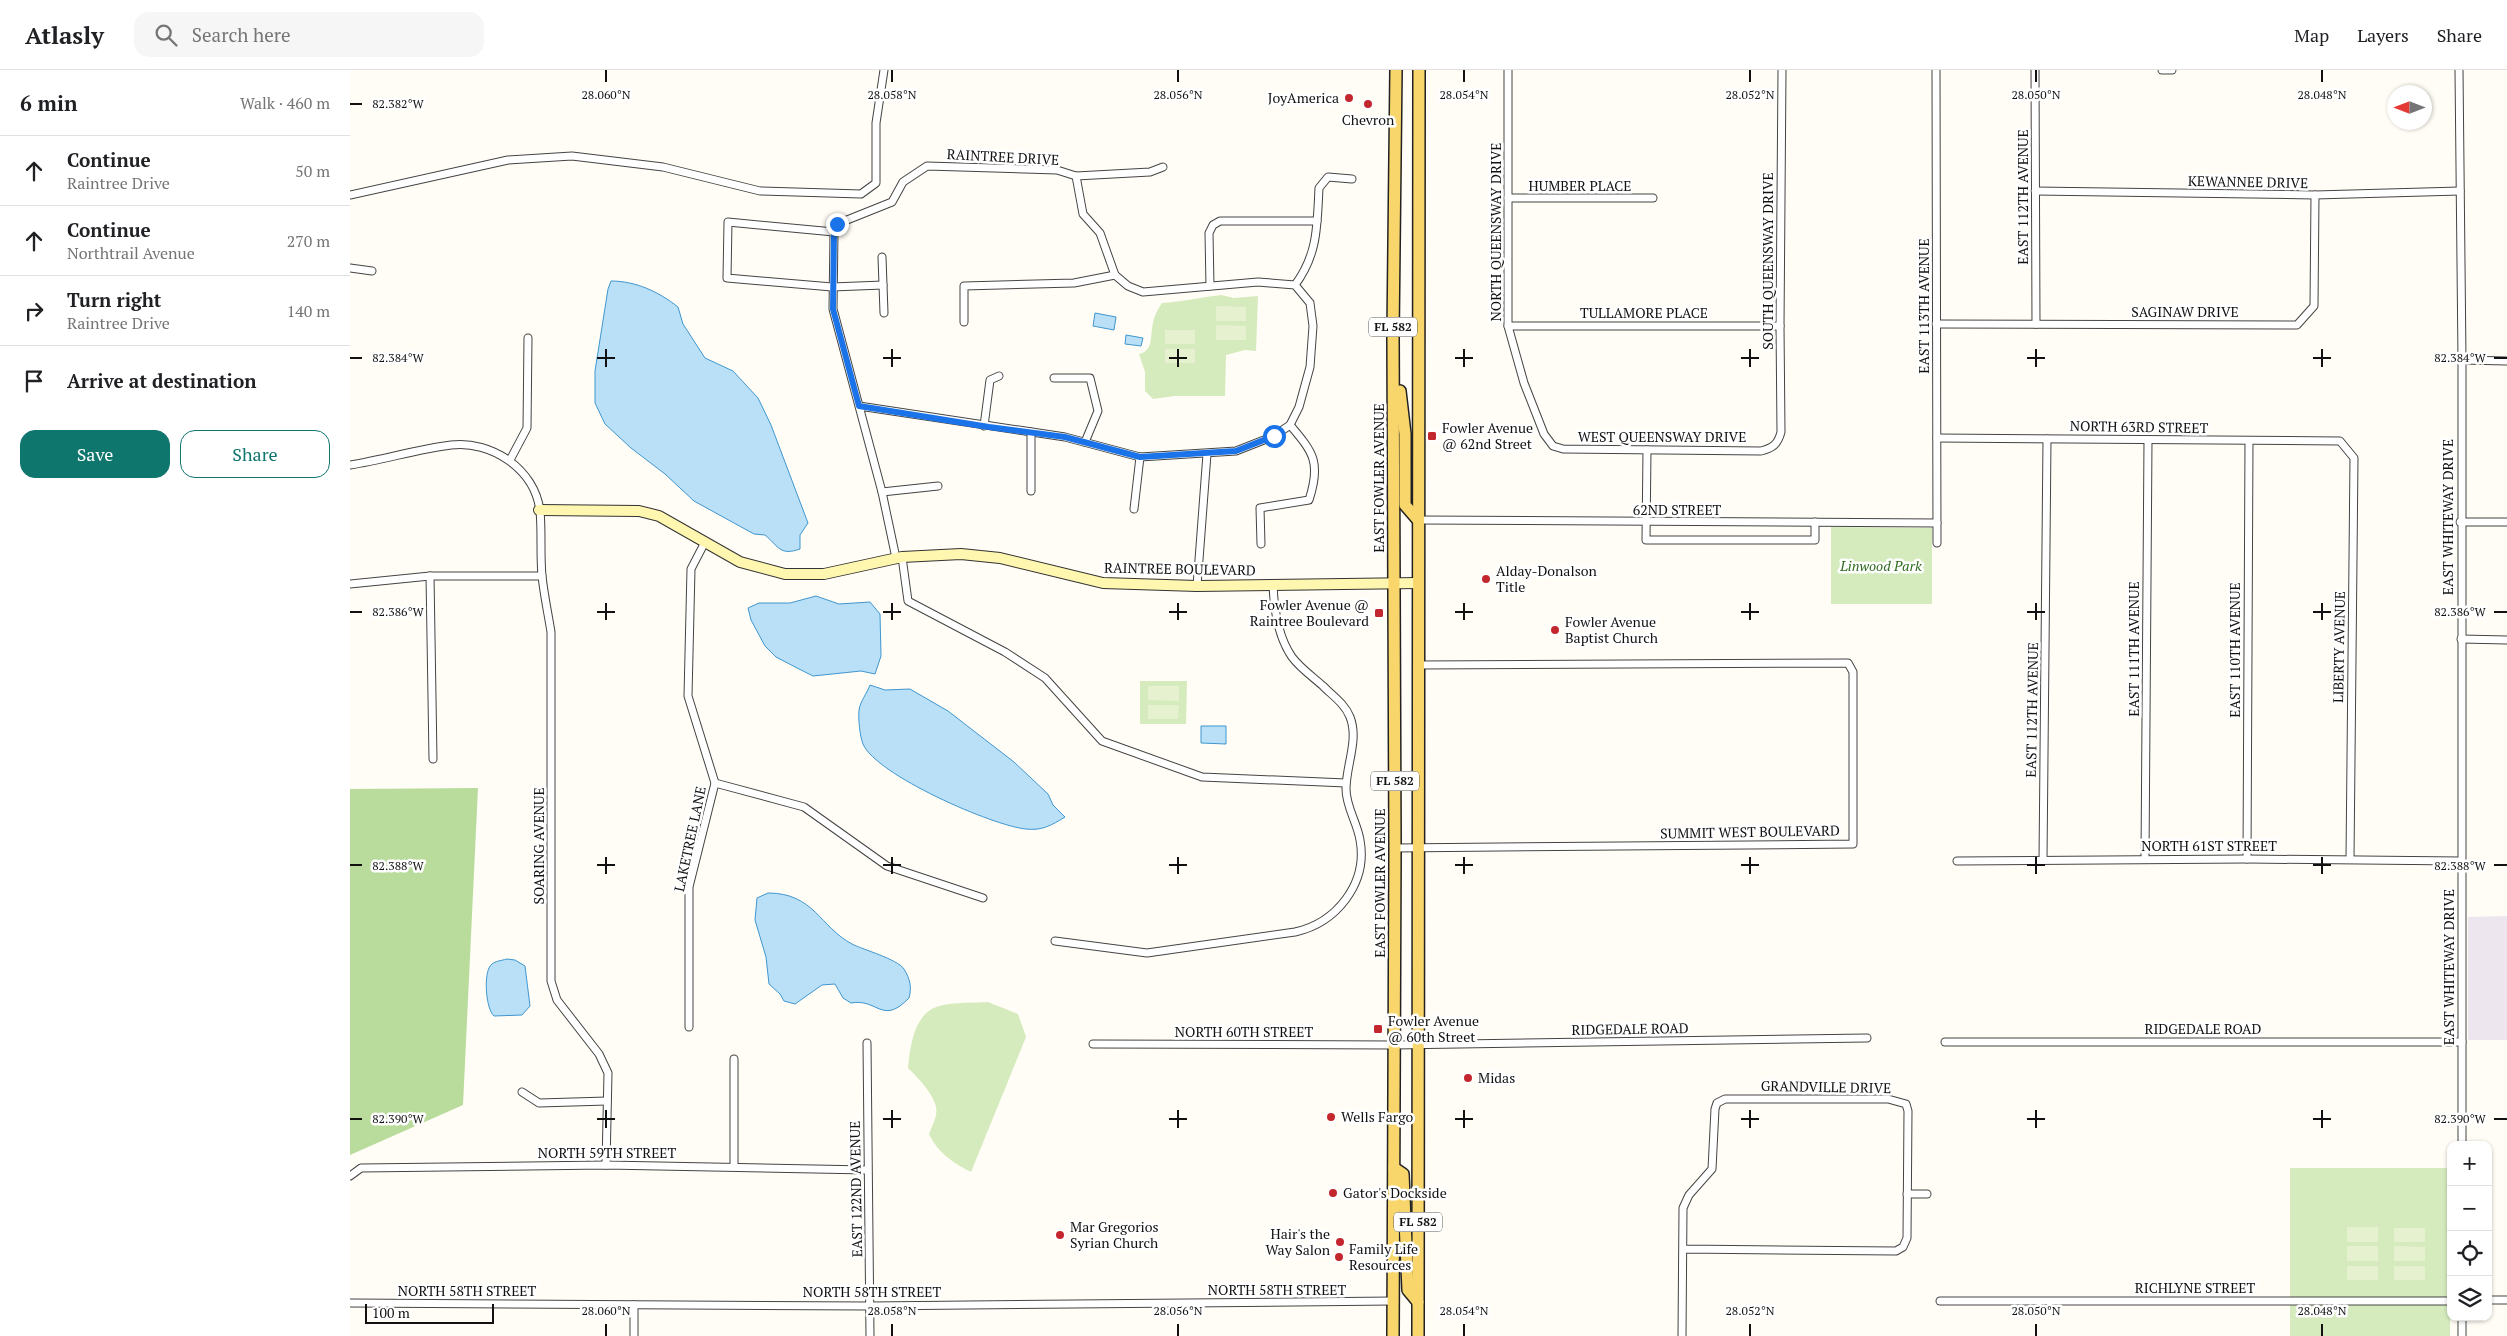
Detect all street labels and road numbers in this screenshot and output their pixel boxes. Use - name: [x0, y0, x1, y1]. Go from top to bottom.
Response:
- street label: EAST 112TH AVENUE: [2013, 129, 2032, 265]
- street label: NORTH QUEENSWAY DRIVE: [1486, 143, 1505, 321]
- street label: RAINTREE DRIVE: [946, 144, 1060, 169]
- street label: KEWANNEE DRIVE: [2188, 171, 2308, 192]
- street label: SOUTH QUEENSWAY DRIVE: [1758, 172, 1777, 350]
- street label: HUMBER PLACE: [1529, 176, 1631, 195]
- street label: EAST 113TH AVENUE: [1914, 238, 1933, 374]
- street label: SAGINAW DRIVE: [2131, 302, 2239, 321]
- street label: TULLAMORE PLACE: [1580, 303, 1708, 322]
- road number: FL 582: [1369, 318, 1417, 336]
- street label: EAST FOWLER AVENUE: [1369, 403, 1388, 553]
- street label: NORTH 63RD STREET: [2070, 416, 2209, 437]
- street label: WEST QUEENSWAY DRIVE: [1578, 427, 1746, 446]
- street label: EAST WHITEWAY DRIVE: [2438, 439, 2457, 595]
- street label: 62ND STREET: [1633, 500, 1722, 519]
- street label: RAINTREE BOULEVARD: [1104, 558, 1256, 579]
- street label: EAST 111TH AVENUE: [2124, 581, 2143, 717]
- street label: EAST 110TH AVENUE: [2225, 582, 2244, 718]
- street label: LIBERTY AVENUE: [2328, 591, 2349, 703]
- street label: EAST 112TH AVENUE: [2021, 642, 2042, 778]
- road number: FL 582: [1371, 771, 1419, 790]
- street label: LAKETREE LANE: [669, 784, 710, 893]
- street label: SOARING AVENUE: [529, 787, 548, 905]
- street label: EAST FOWLER AVENUE: [1370, 808, 1389, 958]
- street label: SUMMIT WEST BOULEVARD: [1660, 820, 1840, 843]
- street label: NORTH 61ST STREET: [2141, 836, 2277, 855]
- street label: EAST WHITEWAY DRIVE: [2439, 889, 2458, 1045]
- street label: RIDGEDALE ROAD: [1571, 1018, 1689, 1039]
- street label: RIDGEDALE ROAD: [2144, 1019, 2262, 1038]
- street label: NORTH 60TH STREET: [1175, 1022, 1313, 1041]
- street label: GRANDVILLE DRIVE: [1761, 1076, 1891, 1097]
- street label: EAST 122ND AVENUE: [845, 1121, 866, 1257]
- street label: NORTH 59TH STREET: [538, 1143, 676, 1162]
- road number: FL 582: [1394, 1212, 1442, 1232]
- street label: RICHLYNE STREET: [2135, 1278, 2255, 1297]
- street label: NORTH 58TH STREET: [1208, 1280, 1346, 1299]
- street label: NORTH 58TH STREET: [398, 1281, 536, 1300]
- street label: NORTH 58TH STREET: [803, 1282, 941, 1301]

